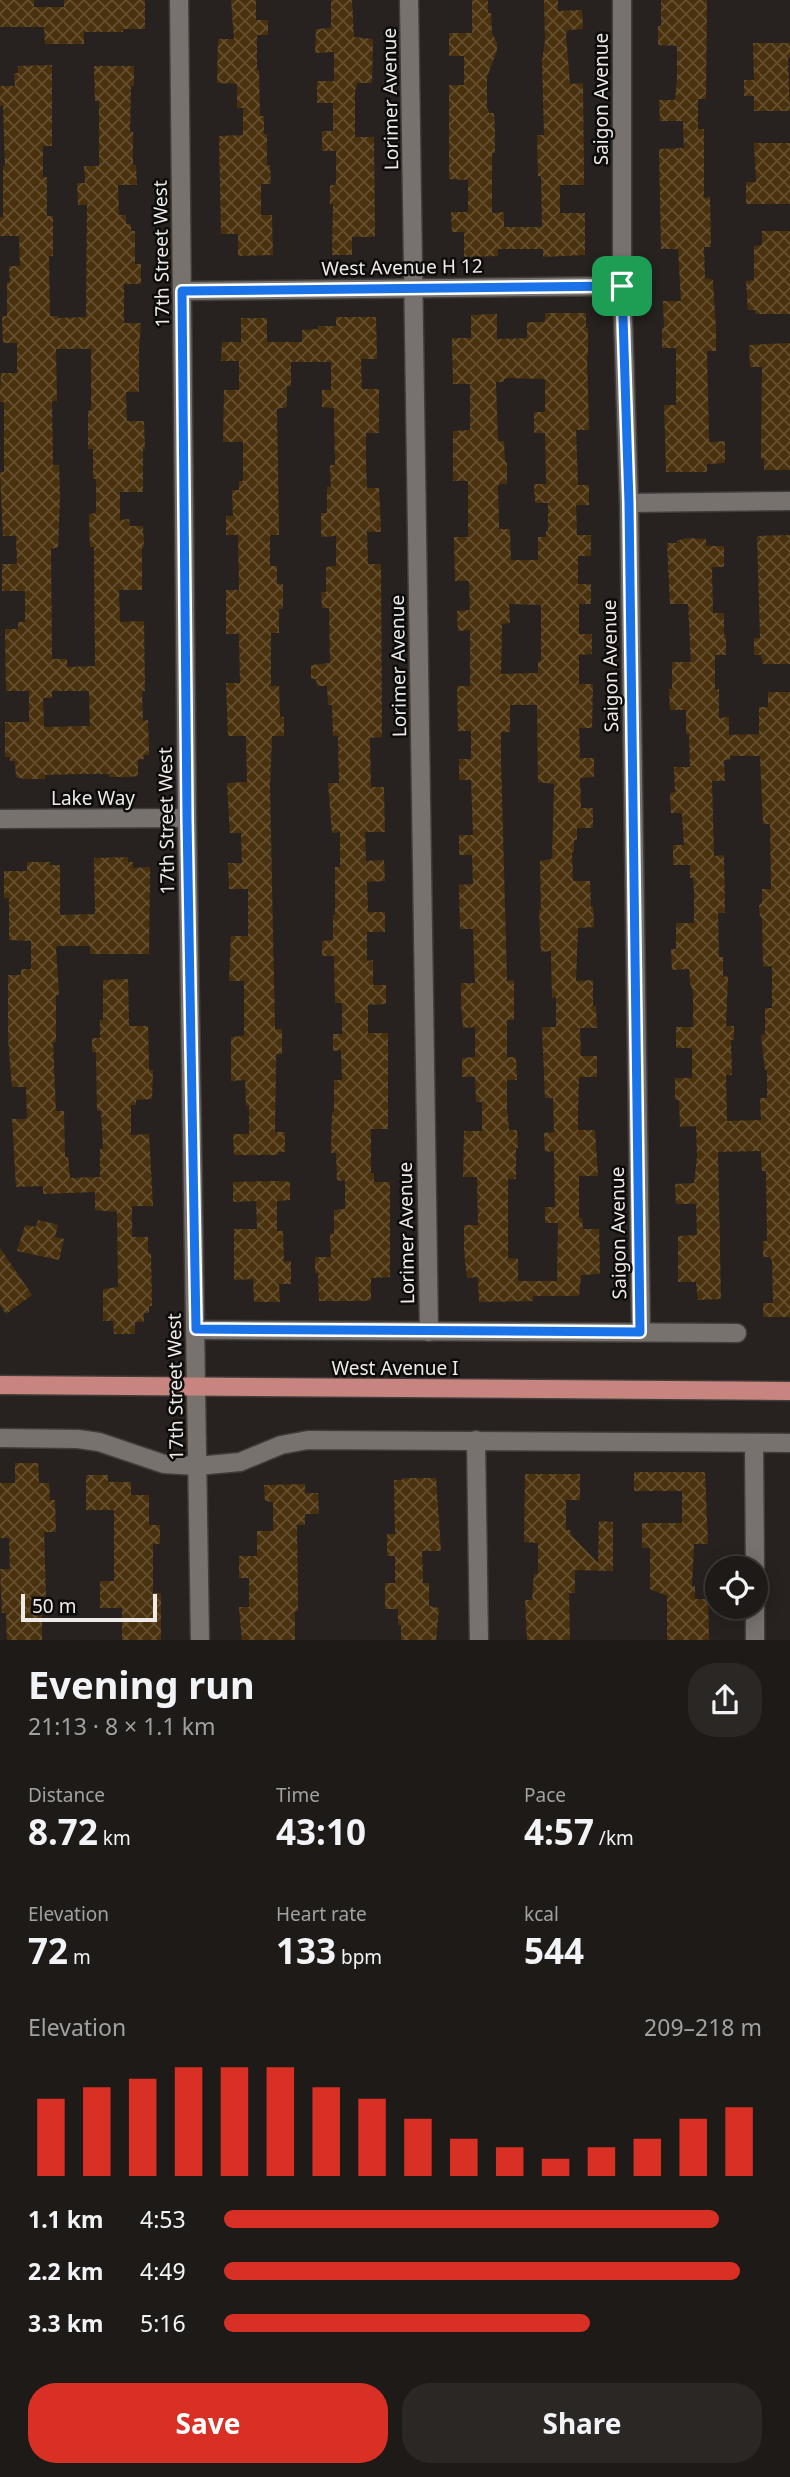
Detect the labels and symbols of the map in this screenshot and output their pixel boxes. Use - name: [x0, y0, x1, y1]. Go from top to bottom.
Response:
- street label: Lorimer Avenue: [376, 28, 404, 170]
- street label: Saigon Avenue: [588, 33, 614, 165]
- street label: 17th Street West: [147, 180, 175, 328]
- street label: West Avenue H 12: [321, 253, 483, 281]
- pin: [592, 256, 652, 316]
- street label: Lorimer Avenue: [384, 595, 412, 737]
- street label: Saigon Avenue: [596, 599, 624, 733]
- street label: 17th Street West: [152, 747, 180, 895]
- street label: Lake Way: [51, 785, 135, 811]
- street label: Lorimer Avenue: [392, 1162, 420, 1304]
- street label: Saigon Avenue: [604, 1166, 632, 1300]
- street label: 17th Street West: [161, 1313, 189, 1461]
- street label: West Avenue I: [332, 1355, 459, 1381]
- scale bar: [21, 1591, 158, 1623]

